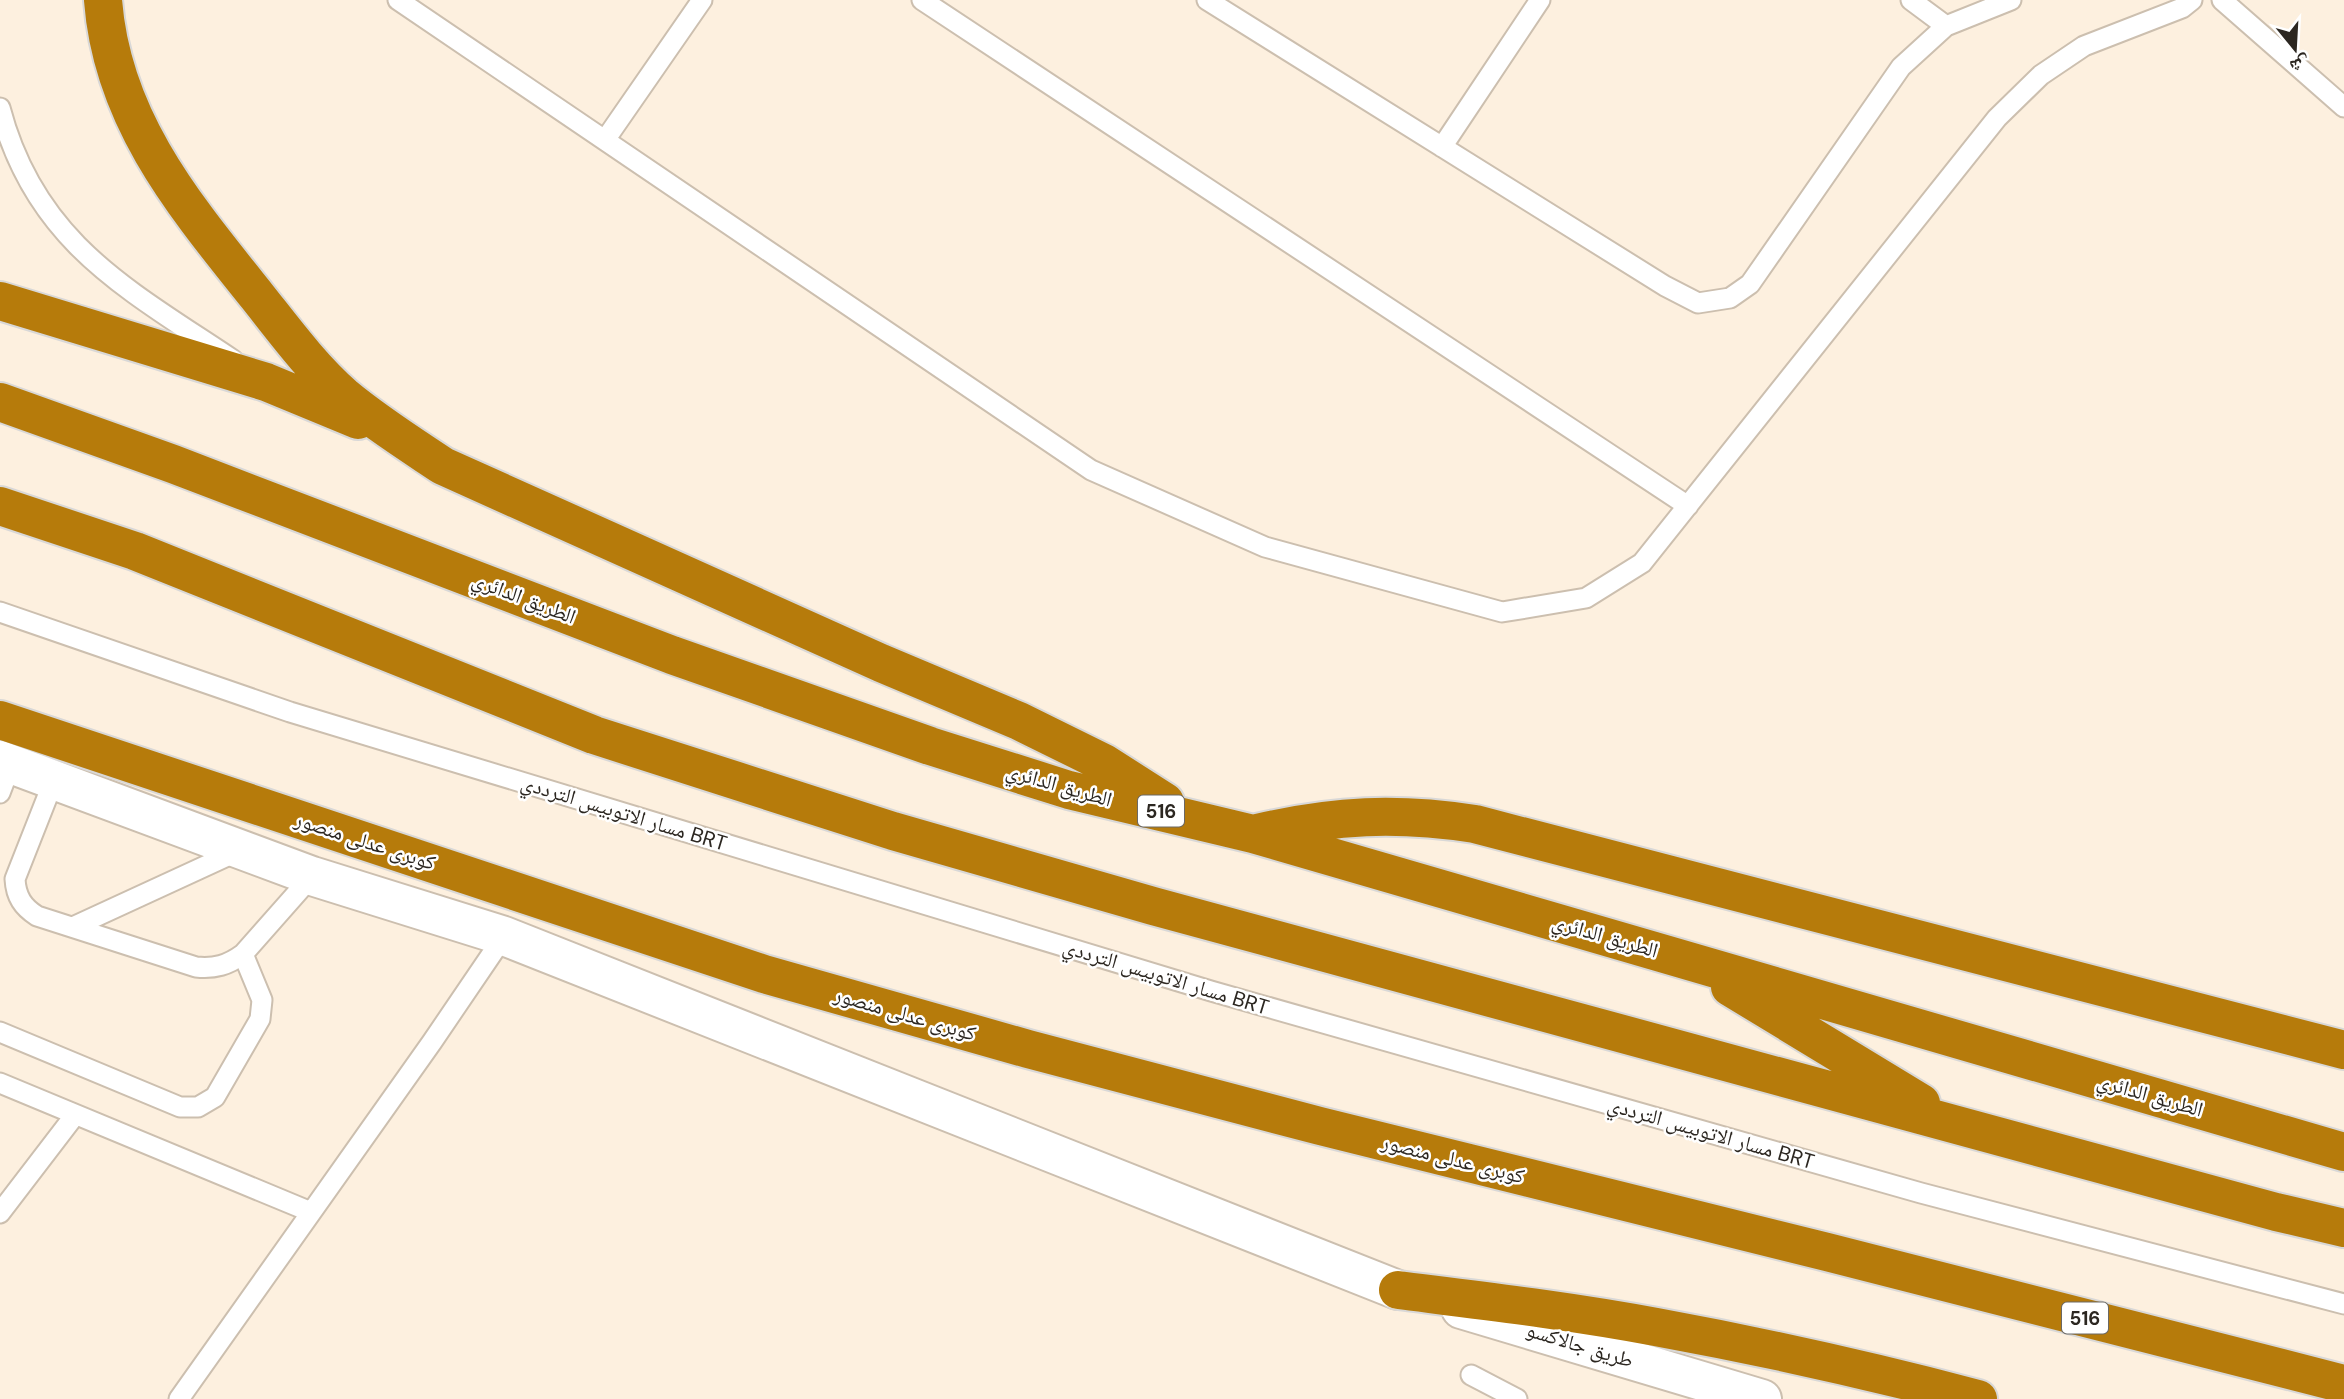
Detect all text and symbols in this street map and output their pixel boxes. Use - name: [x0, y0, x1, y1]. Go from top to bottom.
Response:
- north arrow: [2260, 14, 2330, 84]
- text: ش: [2287, 50, 2314, 80]
- street label: الطريق الدائري: [467, 565, 580, 633]
- street label: الطريق الدائري: [1002, 757, 1115, 816]
- street label: مسار الاتوبيس الترددي BRT: [517, 768, 731, 860]
- road number: 516: [1138, 796, 1184, 826]
- street label: كوبرى عدلى منصور: [290, 805, 439, 877]
- street label: الطريق الدائري: [1548, 908, 1661, 967]
- street label: مسار الاتوبيس الترددي BRT: [1059, 932, 1273, 1024]
- street label: كوبرى عدلى منصور: [830, 980, 979, 1048]
- street label: الطريق الدائري: [2093, 1067, 2206, 1126]
- street label: مسار الاتوبيس الترددي BRT: [1604, 1090, 1818, 1178]
- street label: كوبرى عدلى منصور: [1378, 1127, 1528, 1190]
- road number: 516: [2062, 1302, 2108, 1334]
- street label: طريق جالاكسو: [1523, 1315, 1637, 1375]

